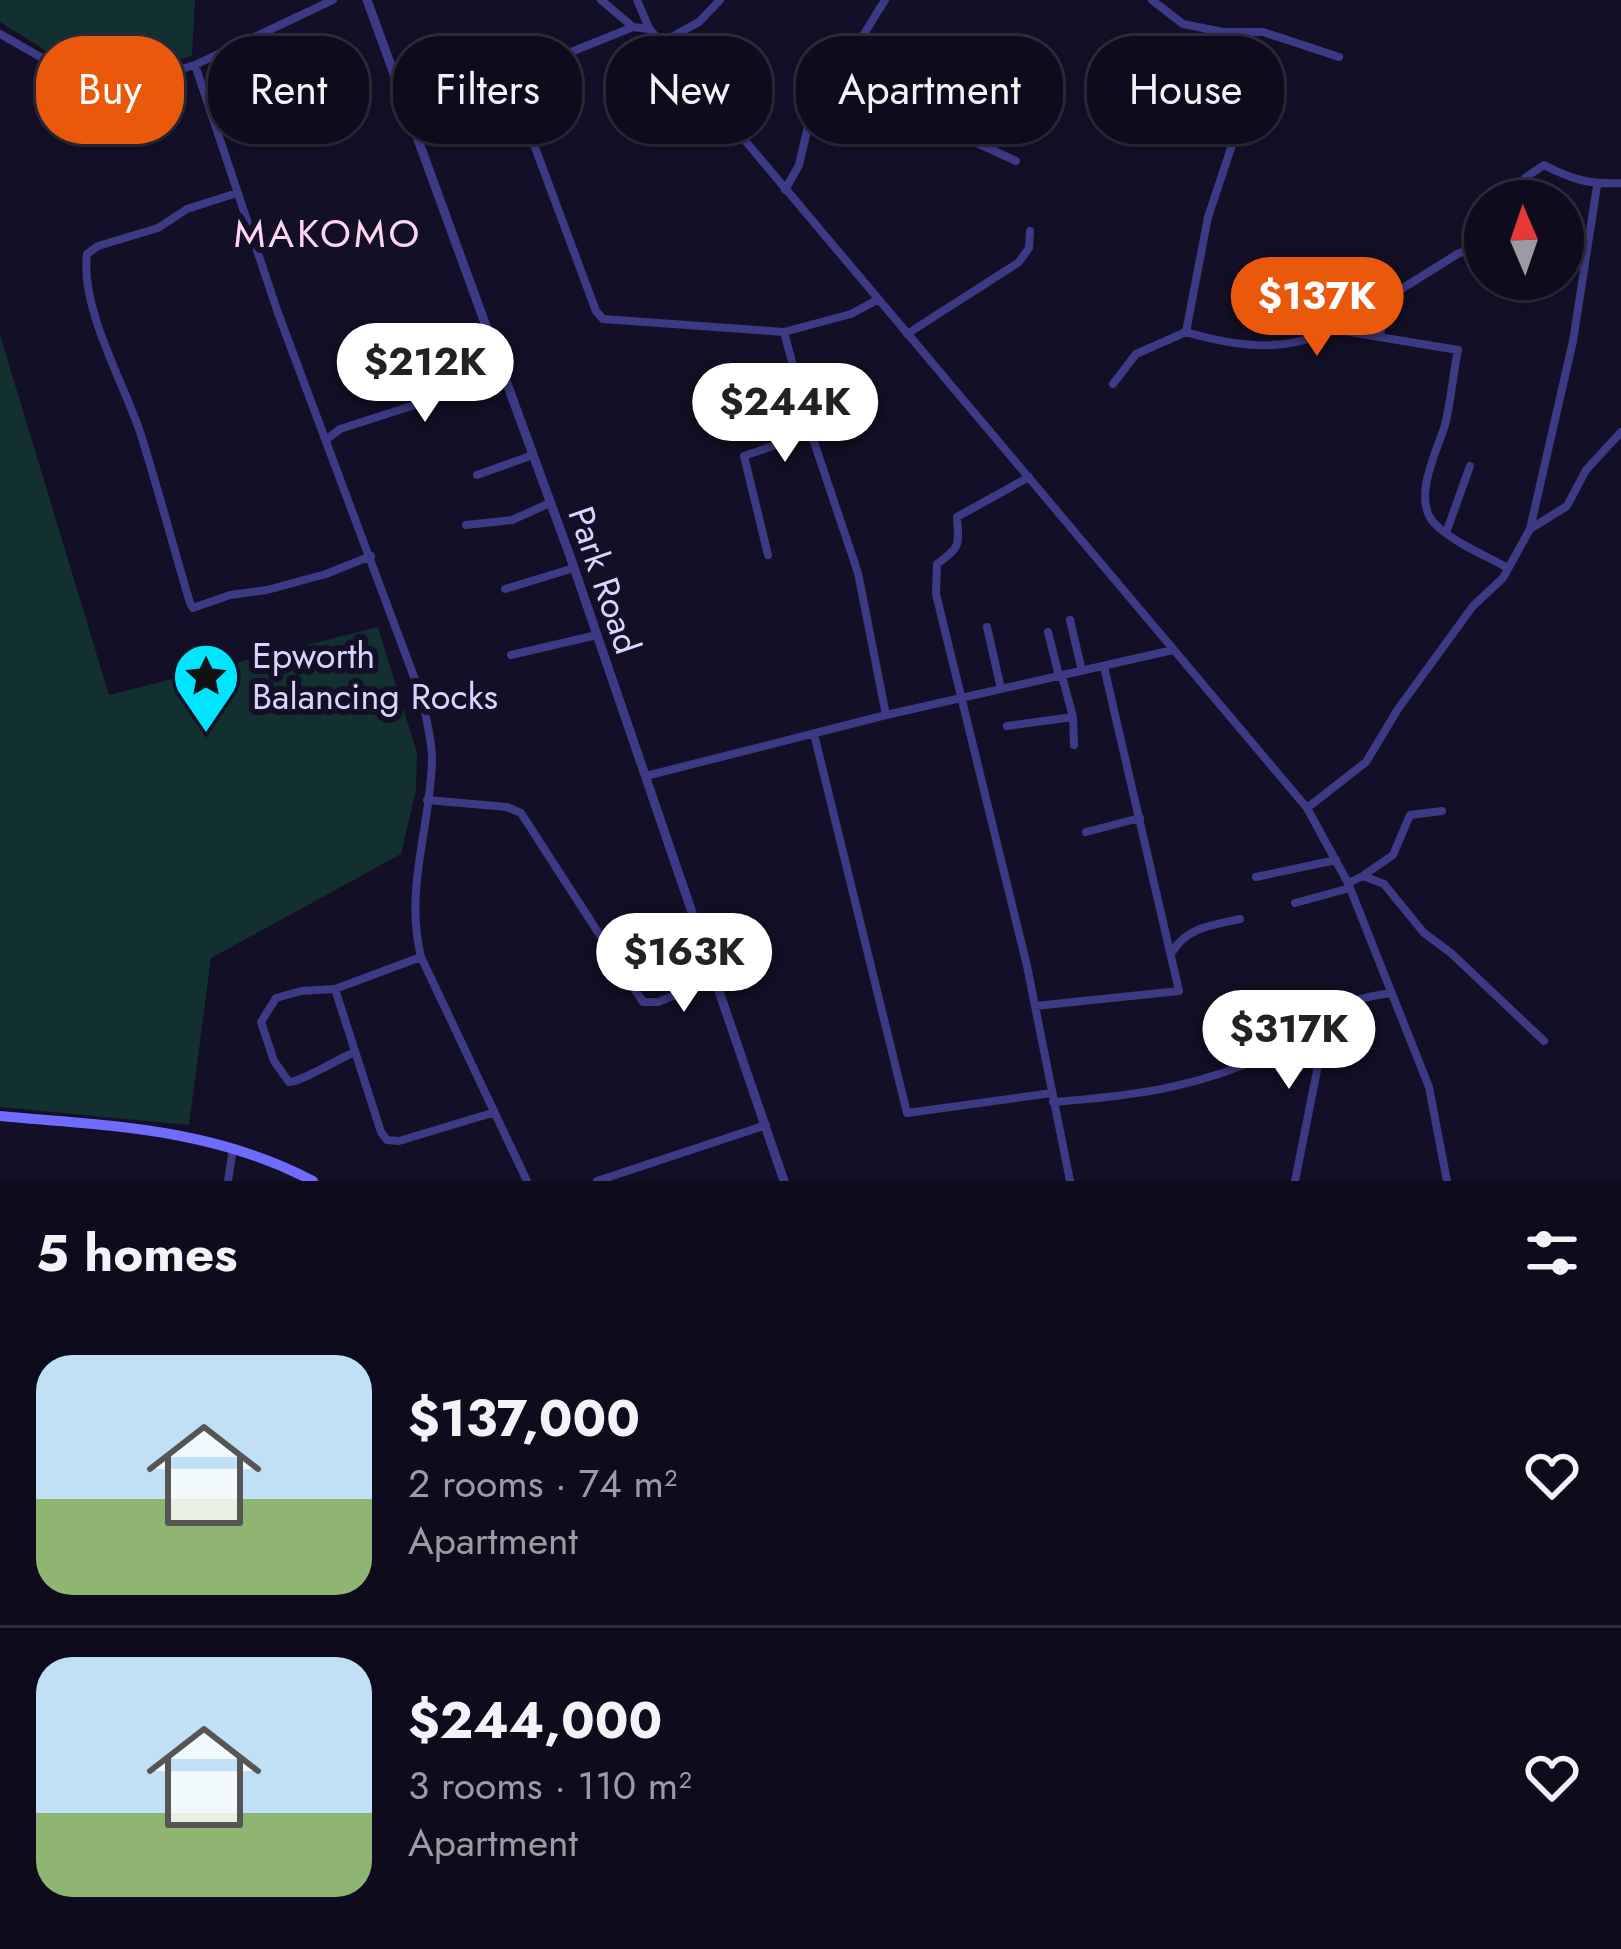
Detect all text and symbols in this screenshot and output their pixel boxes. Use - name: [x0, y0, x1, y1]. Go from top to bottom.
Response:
- chip: Buy: [36, 36, 184, 144]
- chip: Rent: [208, 36, 369, 144]
- chip: Filters: [393, 36, 582, 144]
- chip: New: [606, 36, 772, 144]
- chip: Apartment: [796, 36, 1063, 144]
- chip: House: [1087, 36, 1284, 144]
- north arrow: [1464, 180, 1584, 300]
- map controls: [1464, 180, 1584, 300]
- district label: MAKOMO: [234, 205, 422, 262]
- pin: $137K: [1233, 257, 1401, 359]
- text: $137K: [1258, 267, 1376, 324]
- pin: $212K: [341, 323, 509, 425]
- text: $212K: [364, 333, 486, 390]
- pin: $244K: [701, 363, 869, 465]
- text: $244K: [719, 373, 851, 430]
- street label: Park Road: [556, 499, 654, 661]
- place label: Epworth Balancing Rocks: [252, 629, 498, 722]
- place icon: Epworth Balancing Rocks: [171, 641, 241, 735]
- pin: $163K: [600, 913, 768, 1015]
- text: $163K: [623, 923, 745, 980]
- pin: $317K: [1205, 990, 1373, 1092]
- text: $317K: [1229, 1000, 1349, 1057]
- text: 5 homes: [36, 1216, 238, 1290]
- icon: filters: [1519, 1220, 1585, 1286]
- text: $137,000: [408, 1381, 640, 1455]
- icon: home: [132, 1403, 276, 1547]
- icon: heart: [1519, 1442, 1585, 1508]
- text: 2 rooms · 74 m²: [408, 1455, 677, 1512]
- text: Apartment: [408, 1512, 578, 1569]
- text: $244,000: [408, 1683, 662, 1757]
- icon: home: [132, 1705, 276, 1849]
- icon: heart: [1519, 1744, 1585, 1810]
- text: 3 rooms · 110 m²: [408, 1757, 692, 1814]
- text: Apartment: [408, 1814, 578, 1871]

